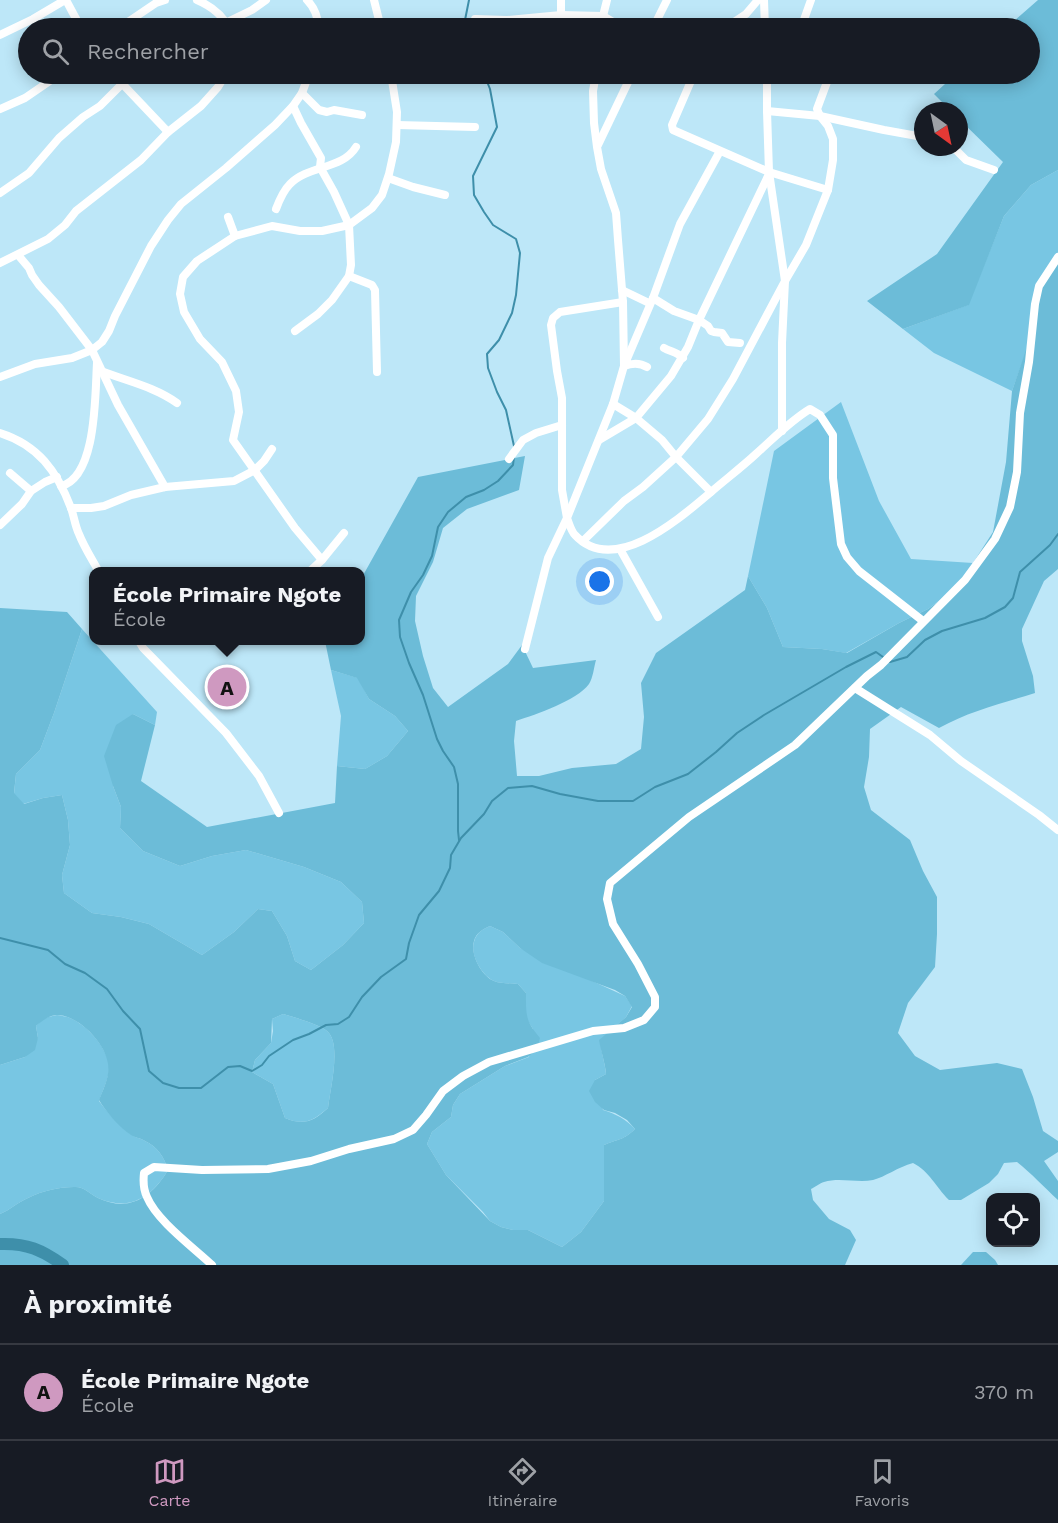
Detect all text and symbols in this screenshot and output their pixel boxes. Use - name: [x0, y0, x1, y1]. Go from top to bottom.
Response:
- search box: [18, 18, 1040, 84]
- icon: search: [39, 35, 72, 68]
- text: Rechercher: [87, 39, 209, 64]
- north arrow: [914, 102, 968, 156]
- popup: [89, 567, 365, 645]
- your location: [585, 567, 614, 596]
- text: École Primaire Ngote: [113, 582, 341, 607]
- text: École: [113, 607, 166, 631]
- pin: A: [208, 664, 246, 710]
- map controls: [986, 1193, 1040, 1247]
- button: locate: [986, 1193, 1040, 1247]
- text: À proximité: [24, 1289, 172, 1319]
- text: École Primaire Ngote: [81, 1368, 309, 1393]
- text: A: [37, 1380, 50, 1404]
- text: 370 m: [974, 1380, 1034, 1404]
- text: École: [81, 1393, 134, 1417]
- tab: Carte: [149, 1455, 191, 1510]
- tab: Itinéraire: [488, 1455, 558, 1510]
- tab: Favoris: [855, 1455, 909, 1510]

